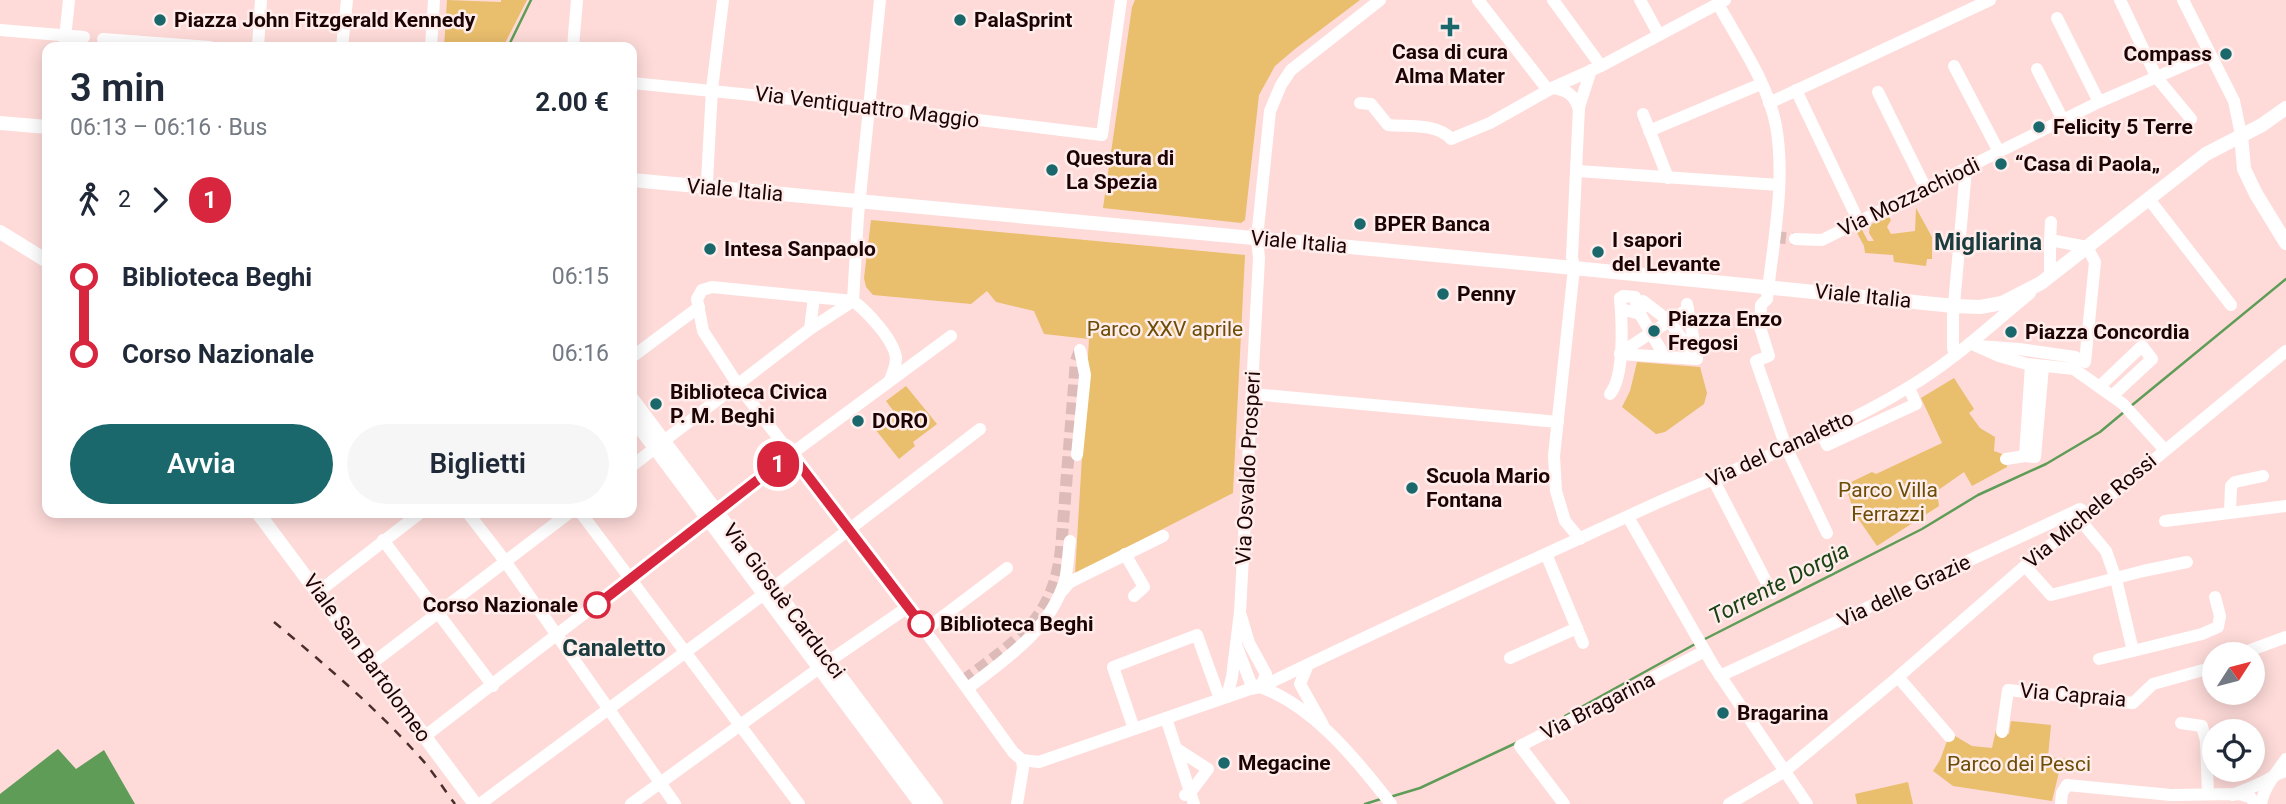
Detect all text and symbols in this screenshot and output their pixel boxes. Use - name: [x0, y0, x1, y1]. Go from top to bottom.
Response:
- place label: Piazza John Fitzgerald Kennedy: [174, 8, 476, 32]
- place label: PalaSprint: [974, 8, 1072, 32]
- marker: Piazza John Fitzgerald Kennedy: [152, 12, 168, 28]
- marker: PalaSprint: [952, 12, 968, 28]
- marker: Casa di cura Alma Mater: [1440, 17, 1460, 37]
- place label: Casa di cura Alma Mater: [1392, 40, 1508, 88]
- place label: Compass: [2124, 42, 2212, 66]
- marker: Compass: [2218, 46, 2234, 62]
- text: 3 min: [70, 66, 165, 110]
- street label: Via Ventiquattro Maggio: [753, 81, 981, 133]
- text: 2.00 €: [535, 87, 609, 117]
- text: 06:13 – 06:16 · Bus: [70, 114, 267, 141]
- place label: Felicity 5 Terre: [2053, 115, 2193, 139]
- marker: Felicity 5 Terre: [2031, 119, 2047, 135]
- place label: Questura di La Spezia: [1066, 146, 1174, 194]
- street label: Via Mozzachiodi: [1834, 152, 1984, 242]
- place label: “Casa di Paola„: [2015, 152, 2160, 176]
- marker: “Casa di Paola„: [1993, 156, 2009, 172]
- marker: Questura di La Spezia: [1044, 162, 1060, 178]
- street label: Viale Italia: [686, 174, 784, 206]
- icon: walk: [70, 181, 108, 219]
- icon: forward: [141, 181, 179, 219]
- text: 2: [118, 186, 131, 213]
- text: 1: [203, 186, 217, 214]
- place label: BPER Banca: [1374, 212, 1490, 236]
- marker: BPER Banca: [1352, 216, 1368, 232]
- street label: Viale Italia: [1250, 226, 1348, 258]
- place label: I sapori del Levante: [1612, 228, 1720, 276]
- district label: Migliarina: [1934, 228, 2042, 256]
- place label: Intesa Sanpaolo: [724, 237, 876, 261]
- marker: Intesa Sanpaolo: [702, 241, 718, 257]
- marker: I sapori del Levante: [1590, 244, 1606, 260]
- text: Biblioteca Beghi: [122, 262, 312, 292]
- text: 06:15: [552, 263, 609, 290]
- street label: Viale Italia: [1814, 279, 1912, 313]
- place label: Penny: [1457, 282, 1516, 306]
- marker: Penny: [1435, 286, 1451, 302]
- place label: Piazza Enzo Fregosi: [1668, 307, 1782, 355]
- park label: Parco XXV aprile: [1087, 317, 1243, 341]
- place label: Piazza Concordia: [2025, 320, 2189, 344]
- marker: Piazza Enzo Fregosi: [1646, 323, 1662, 339]
- marker: Piazza Concordia: [2003, 324, 2019, 340]
- text: Corso Nazionale: [122, 339, 314, 369]
- text: 06:16: [552, 340, 609, 367]
- street label: Via Osvaldo Prosperi: [1231, 370, 1265, 566]
- place label: Biblioteca Civica P. M. Beghi: [670, 380, 827, 428]
- marker: Biblioteca Civica P. M. Beghi: [648, 396, 664, 412]
- street label: Via del Canaletto: [1703, 406, 1857, 492]
- place label: DORO: [872, 409, 928, 433]
- marker: DORO: [850, 413, 866, 429]
- button: Avvia: [70, 424, 333, 504]
- button: Biglietti: [347, 424, 609, 504]
- line badge: 1: [755, 441, 801, 487]
- street label: Via Michele Rossi: [2019, 449, 2161, 573]
- text: 1: [771, 450, 785, 478]
- place label: Scuola Mario Fontana: [1426, 464, 1550, 512]
- park label: Parco Villa Ferrazzi: [1838, 478, 1938, 526]
- marker: Scuola Mario Fontana: [1404, 480, 1420, 496]
- street label: Via Giosuè Carducci: [718, 519, 850, 683]
- water label: Torrente Dorgia: [1705, 537, 1854, 630]
- street label: Via delle Grazie: [1834, 550, 1974, 632]
- street label: Viale San Bartolomeo: [298, 569, 436, 747]
- marker: Corso Nazionale: [584, 592, 610, 618]
- place label: Corso Nazionale: [423, 593, 578, 617]
- marker: Biblioteca Beghi: [908, 611, 934, 637]
- place label: Biblioteca Beghi: [940, 612, 1094, 636]
- district label: Canaletto: [562, 634, 666, 662]
- north arrow: [2202, 642, 2264, 705]
- map controls: [2202, 642, 2265, 782]
- street label: Via Bragarina: [1537, 667, 1659, 745]
- street label: Via Capraia: [2019, 678, 2127, 712]
- place label: Bragarina: [1737, 701, 1828, 725]
- marker: Bragarina: [1715, 705, 1731, 721]
- button: locate: [2202, 719, 2265, 782]
- place label: Megacine: [1238, 751, 1331, 775]
- park label: Parco dei Pesci: [1947, 752, 2091, 776]
- marker: Megacine: [1216, 755, 1232, 771]

